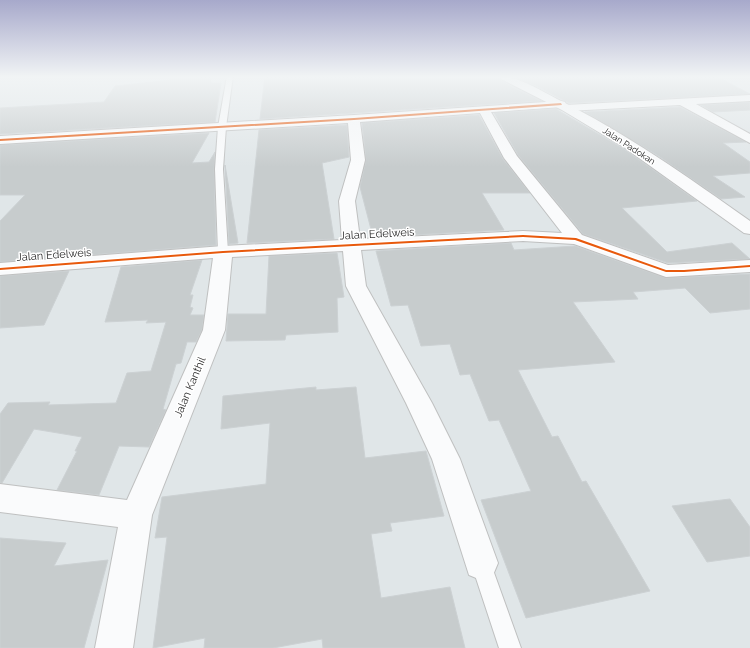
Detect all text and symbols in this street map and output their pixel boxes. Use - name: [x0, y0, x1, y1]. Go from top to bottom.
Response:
- street label: Jalan Padokan: [601, 125, 657, 167]
- street label: Jalan Edelweis: [339, 226, 415, 242]
- street label: Jalan Edelweis: [16, 246, 92, 264]
- street label: Jalan Kanthil: [171, 355, 209, 419]

